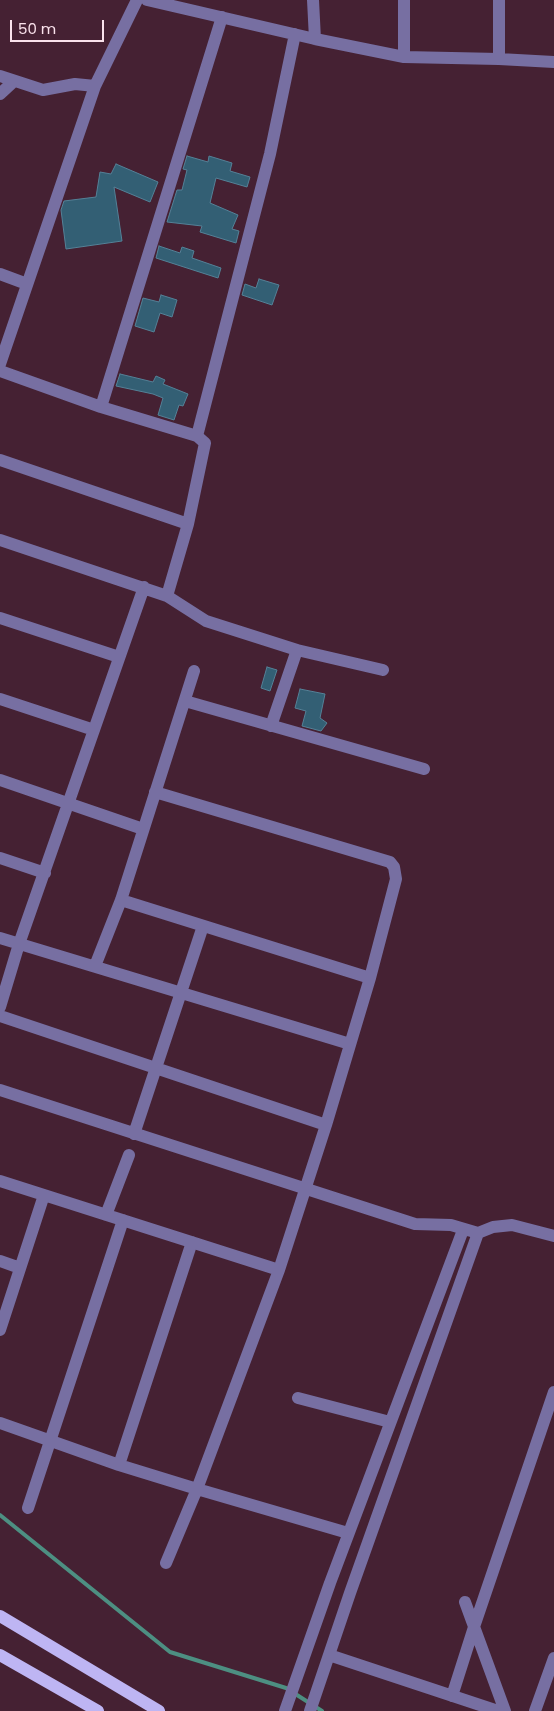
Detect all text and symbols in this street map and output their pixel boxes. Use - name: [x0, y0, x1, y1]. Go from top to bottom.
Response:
- scale bar: [12, 10, 106, 42]
- text: 50 m: [18, 18, 56, 39]

